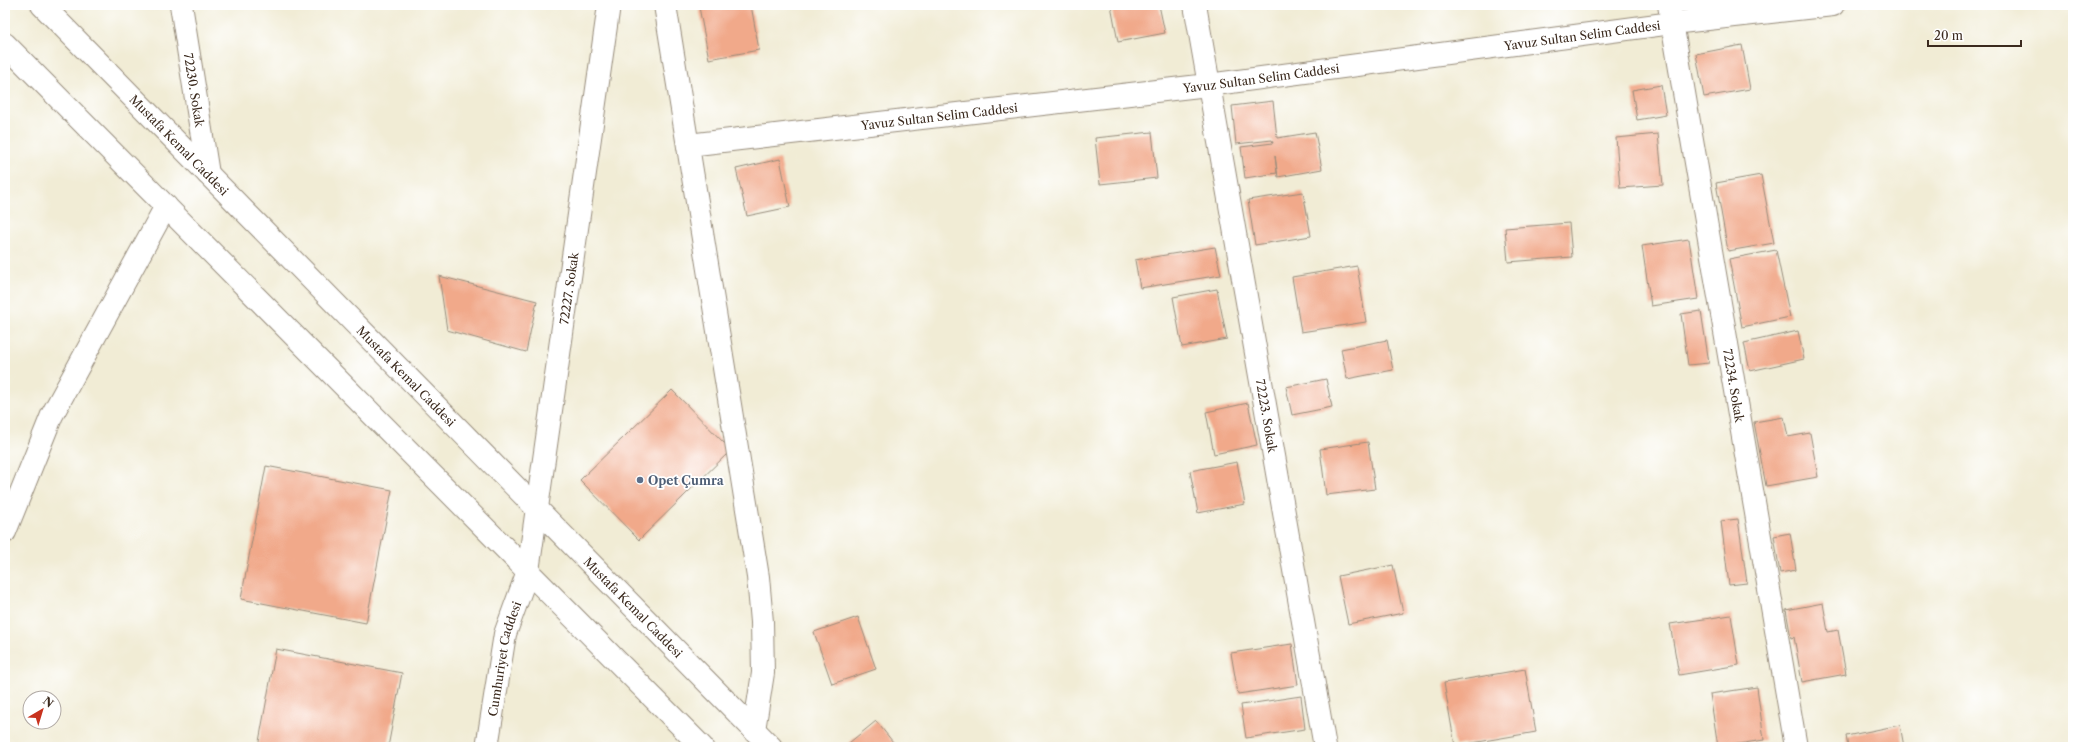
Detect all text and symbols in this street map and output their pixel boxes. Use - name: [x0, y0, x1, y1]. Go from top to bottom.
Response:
- street label: Yavuz Sultan Selim Caddesi: [1502, 17, 1662, 53]
- scale bar: [1928, 22, 2021, 48]
- text: 20 m: [1934, 28, 1963, 43]
- street label: 72230. Sokak: [181, 52, 208, 129]
- street label: Yavuz Sultan Selim Caddesi: [1181, 60, 1341, 95]
- street label: Mustafa Kemal Caddesi: [127, 92, 232, 198]
- street label: Yavuz Sultan Selim Caddesi: [859, 99, 1019, 133]
- street label: 72227. Sokak: [556, 250, 581, 325]
- street label: Mustafa Kemal Caddesi: [354, 323, 459, 429]
- street label: 72234. Sokak: [1720, 348, 1748, 424]
- street label: 72223. Sokak: [1253, 378, 1281, 455]
- place label: Opet Çumra: [648, 473, 725, 488]
- marker: Opet Çumra: [635, 475, 645, 485]
- street label: Mustafa Kemal Caddesi: [581, 554, 686, 661]
- street label: Cumhuriyet Caddesi: [484, 599, 524, 717]
- north arrow: [22, 690, 62, 730]
- text: N: [40, 694, 57, 711]

